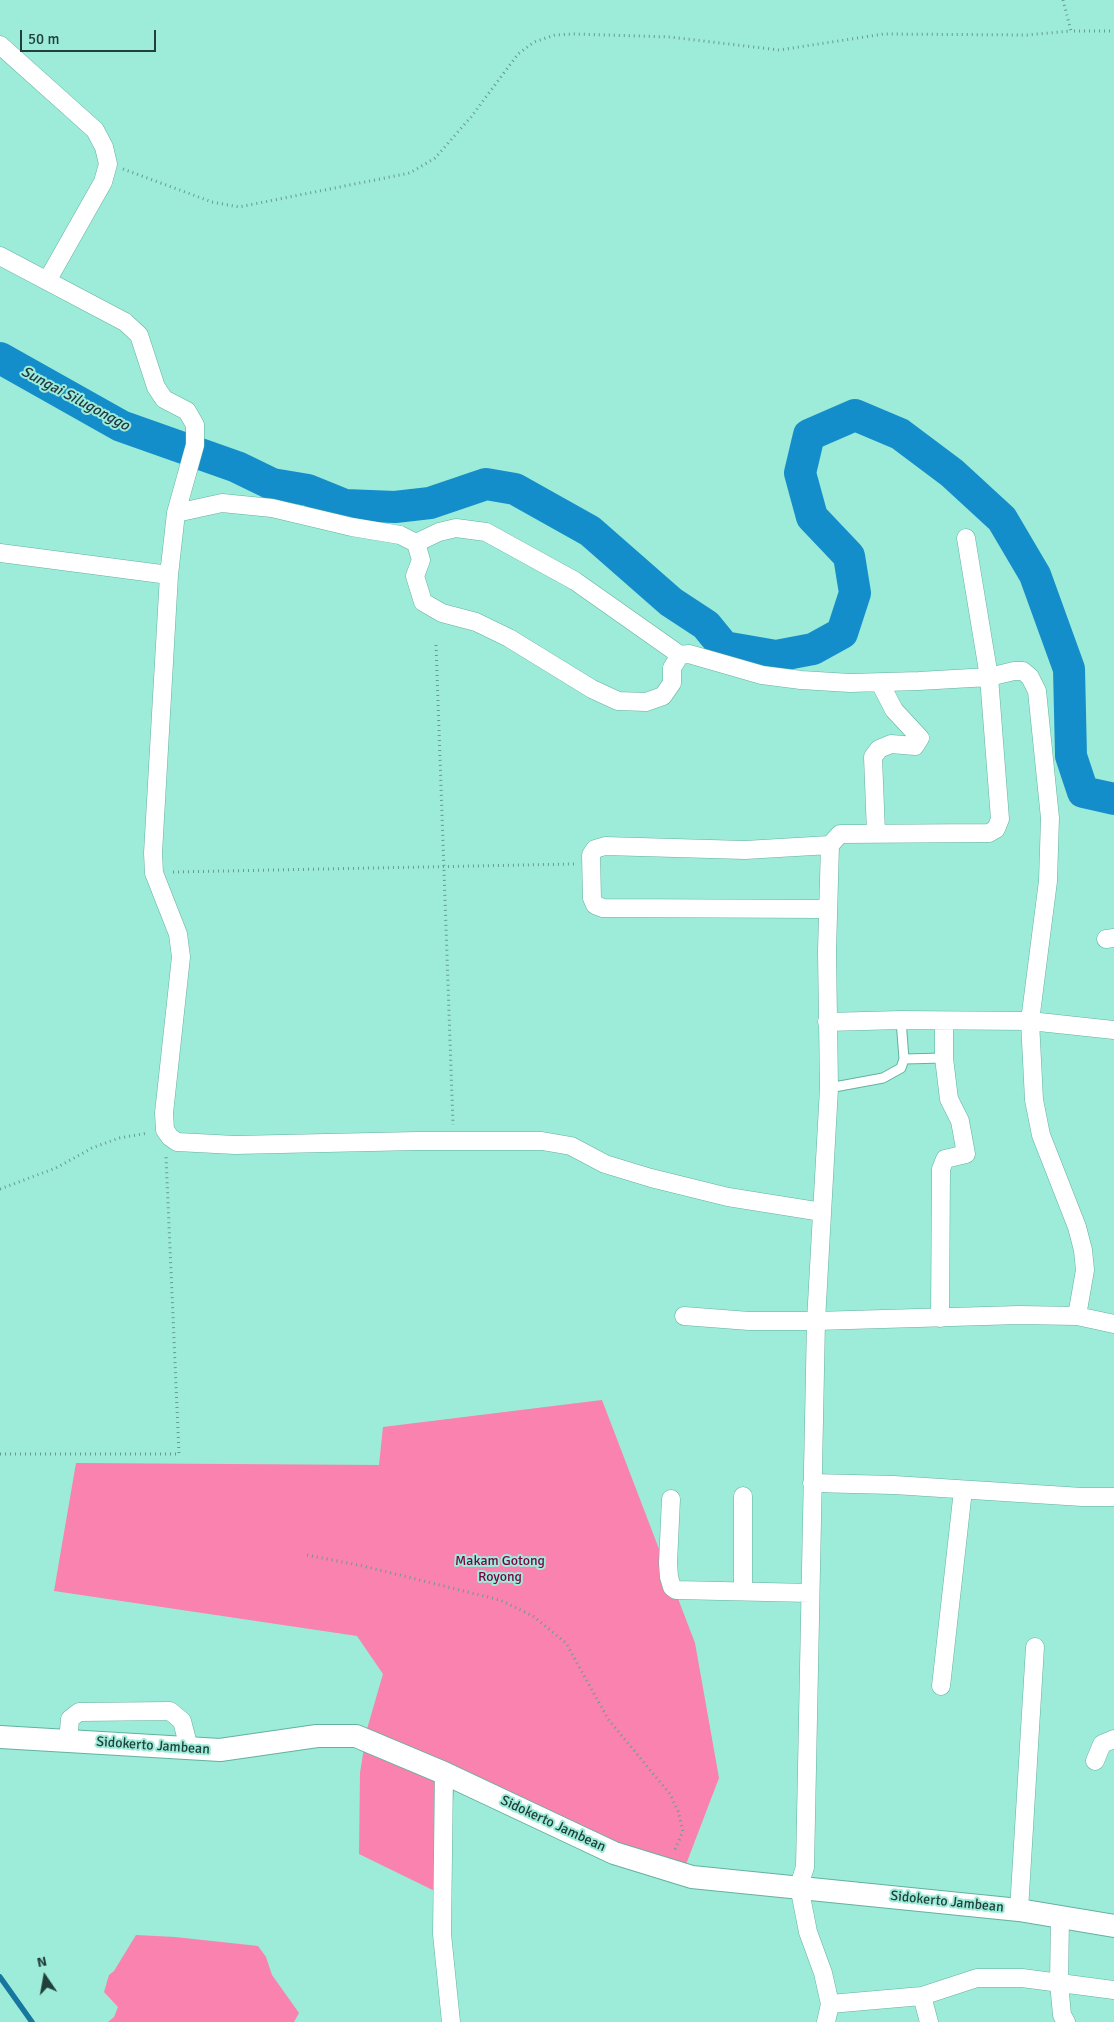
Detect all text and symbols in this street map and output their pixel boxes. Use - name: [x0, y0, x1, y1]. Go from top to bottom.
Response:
- scale bar: [22, 20, 159, 52]
- text: 50 m: [28, 30, 59, 48]
- water label: Sungai Silugonggo: [18, 363, 132, 435]
- park label: Makam Gotong Royong: [455, 1553, 545, 1585]
- street label: Sidokerto Jambean: [96, 1734, 210, 1758]
- street label: Sidokerto Jambean: [498, 1792, 608, 1856]
- street label: Sidokerto Jambean: [889, 1888, 1005, 1916]
- north arrow: [20, 1952, 70, 2002]
- text: N: [35, 1953, 48, 1971]

